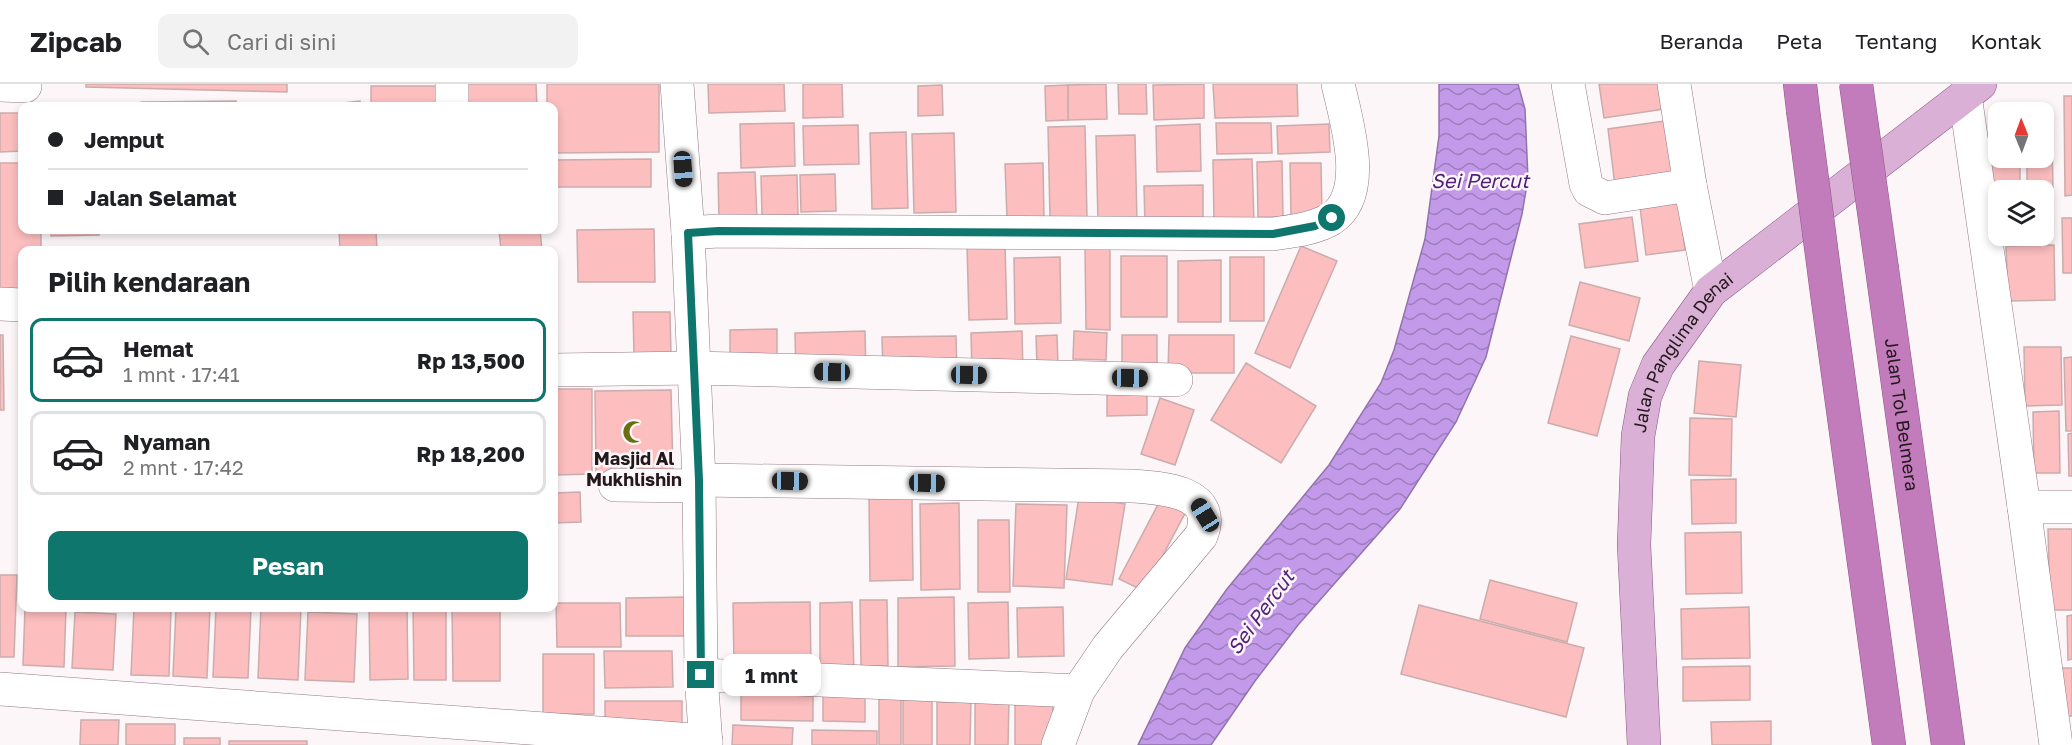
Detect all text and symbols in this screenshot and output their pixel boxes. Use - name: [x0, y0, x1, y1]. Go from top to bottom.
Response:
- search box: [158, 14, 578, 68]
- text: Zipcab: [30, 25, 122, 58]
- icon: search: [179, 25, 212, 58]
- text: Cari di sini: [227, 28, 336, 55]
- text: Beranda: [1660, 28, 1743, 54]
- text: Peta: [1776, 28, 1822, 54]
- text: Tentang: [1855, 28, 1937, 54]
- text: Kontak: [1970, 28, 2042, 54]
- north arrow: [1988, 102, 2054, 168]
- map controls: [1988, 102, 2054, 246]
- text: Jemput: [84, 126, 164, 153]
- car: [673, 150, 693, 188]
- water label: Sei Percut: [1431, 168, 1531, 192]
- button: layers: [1988, 180, 2054, 246]
- text: Jalan Selamat: [84, 184, 237, 211]
- route start: [1318, 204, 1345, 231]
- text: Pilih kendaraan: [48, 266, 250, 298]
- street label: Jalan Panglima Denai: [1628, 267, 1737, 434]
- icon: car: [51, 333, 105, 387]
- text: Hemat: [123, 335, 194, 362]
- street label: Jalan Tol Belmera: [1881, 337, 1924, 492]
- text: Rp 13,500: [417, 347, 525, 374]
- text: 1 mnt · 17:41: [123, 362, 240, 386]
- car: [814, 363, 850, 381]
- car: [951, 366, 987, 384]
- car: [1112, 369, 1148, 387]
- mosque icon: Masjid Al Mukhlishin: [621, 419, 647, 445]
- icon: car: [51, 426, 105, 480]
- text: Nyaman: [123, 428, 210, 455]
- text: Rp 18,200: [416, 440, 525, 467]
- place label: Masjid Al Mukhlishin: [586, 447, 682, 490]
- text: 2 mnt · 17:42: [123, 455, 244, 479]
- car: [772, 472, 808, 490]
- car: [909, 474, 945, 492]
- car: [1188, 495, 1222, 535]
- button: Pesan: [48, 531, 528, 600]
- water label: Sei Percut: [1222, 564, 1300, 659]
- callout: 1 mnt: [722, 654, 821, 696]
- route end: [687, 661, 714, 688]
- text: 1 mnt: [745, 663, 798, 687]

